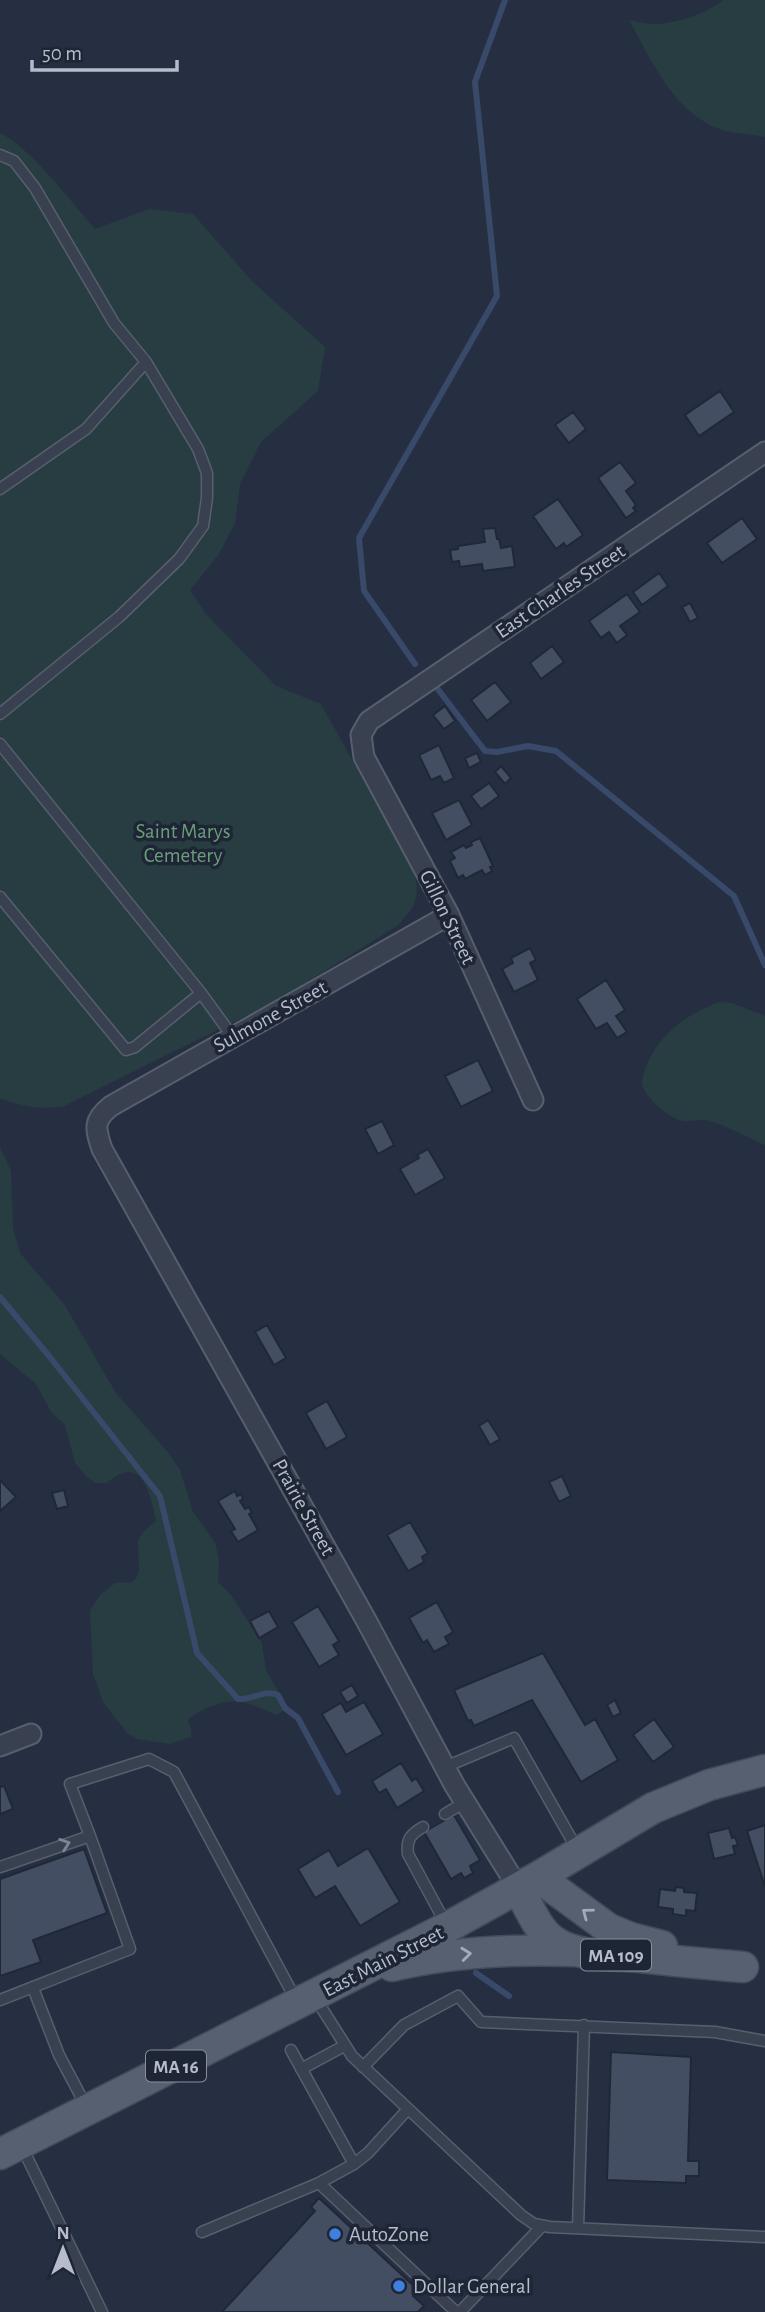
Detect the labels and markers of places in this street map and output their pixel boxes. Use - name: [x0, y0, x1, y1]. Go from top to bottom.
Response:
- place label: AutoZone: [349, 2224, 429, 2245]
- marker: AutoZone: [327, 2226, 343, 2242]
- place label: Dollar General: [413, 2276, 531, 2297]
- marker: Dollar General: [391, 2278, 407, 2294]

